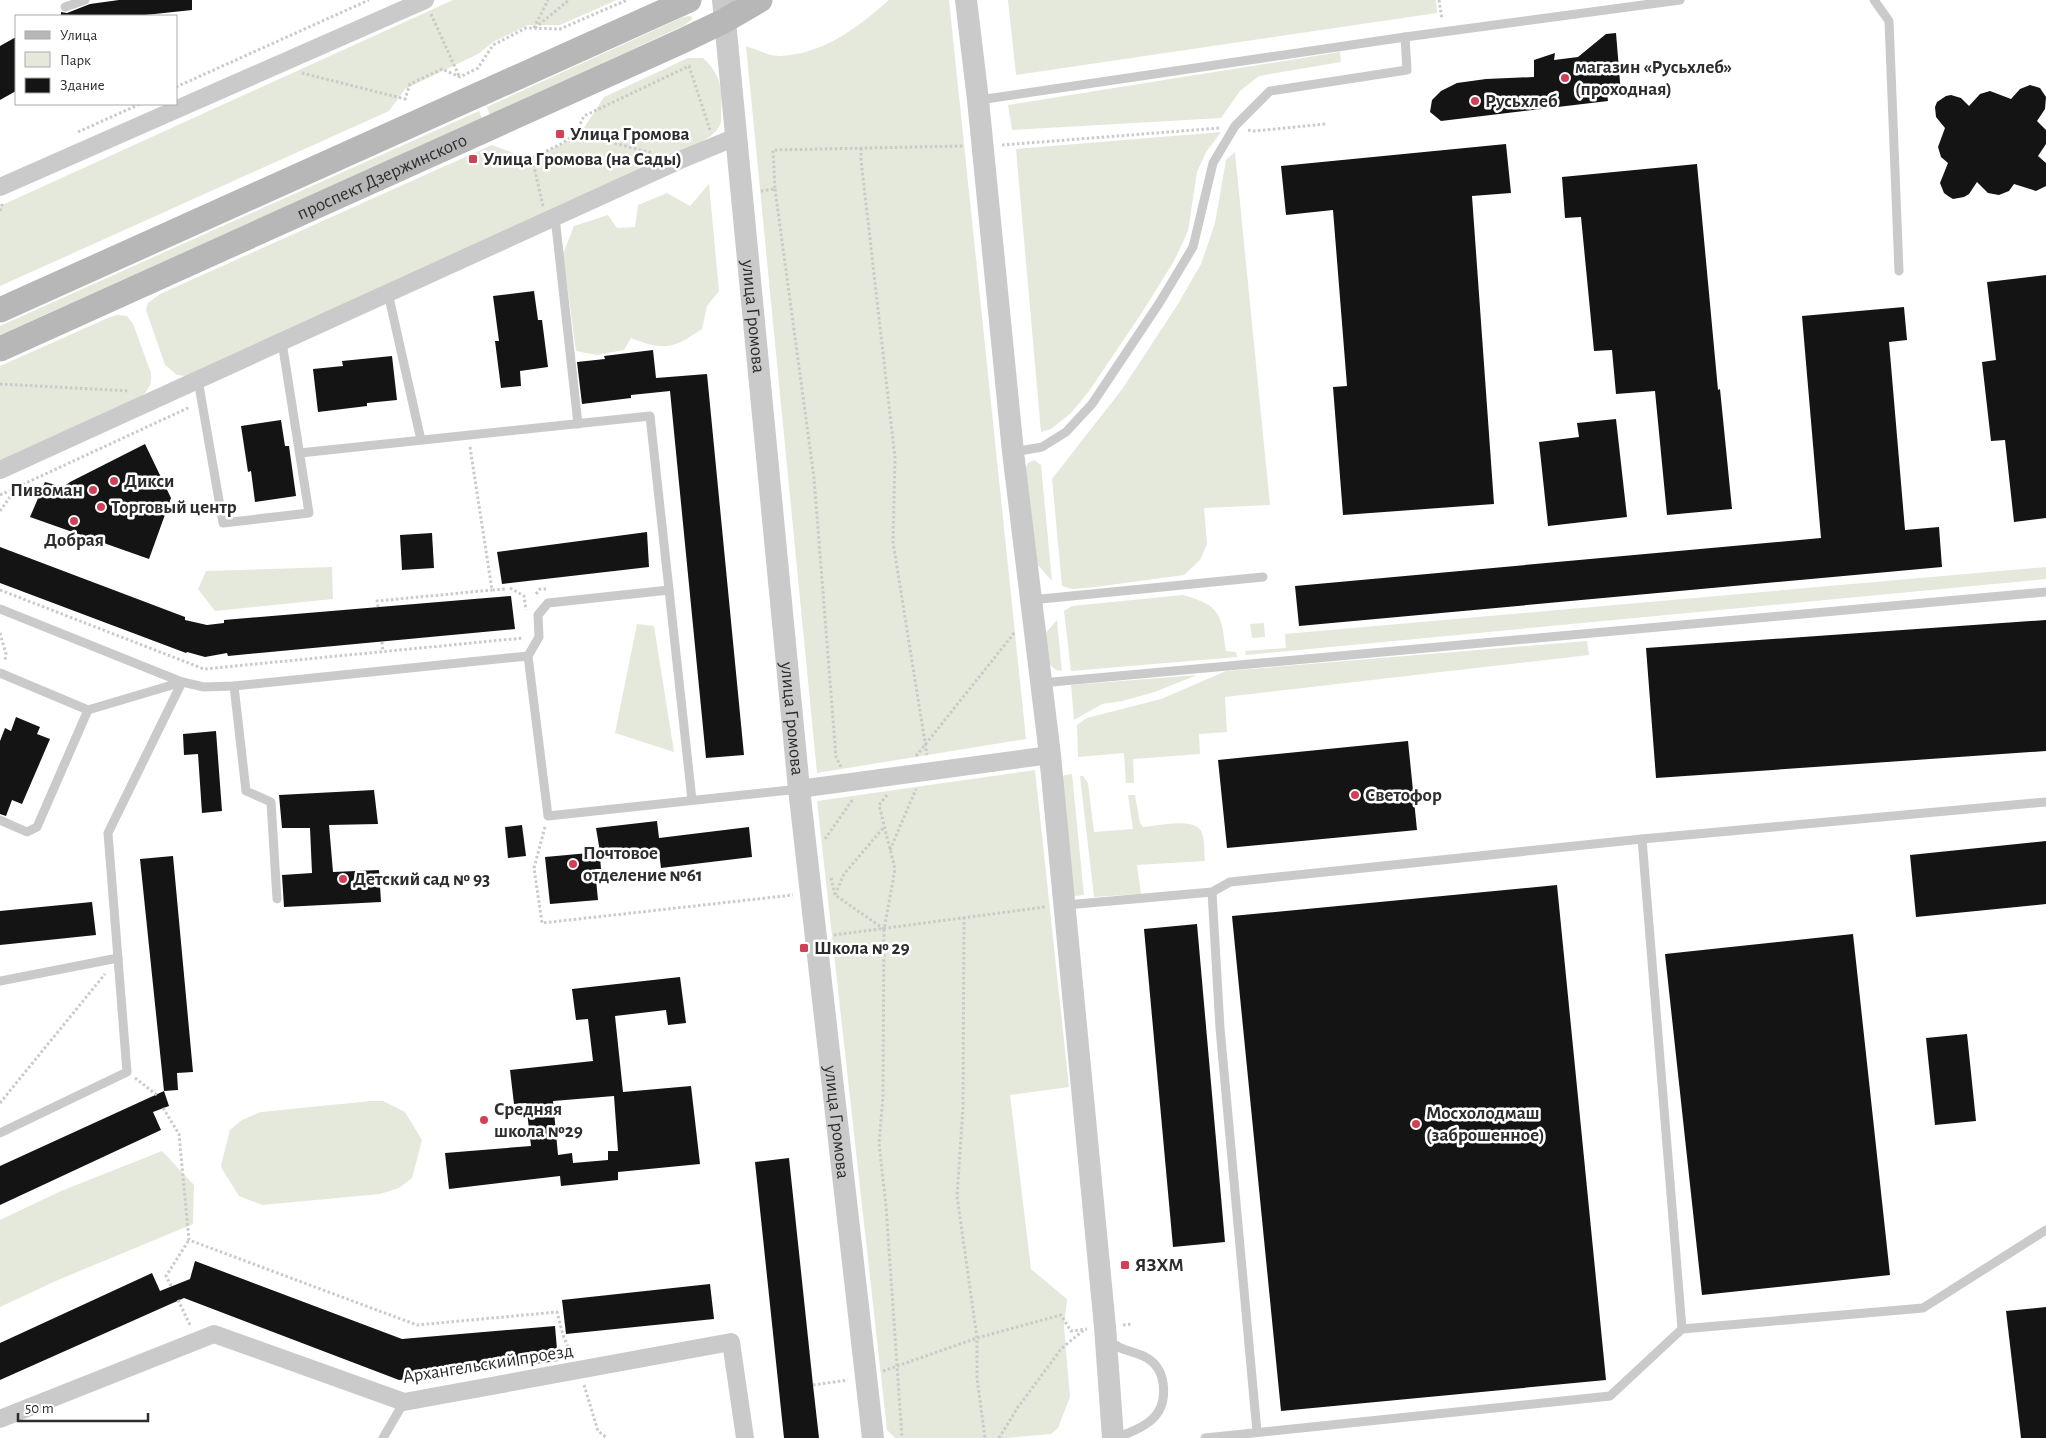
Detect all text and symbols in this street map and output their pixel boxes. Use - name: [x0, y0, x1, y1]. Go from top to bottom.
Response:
- legend: [15, 15, 178, 105]
- text: Улица: [60, 28, 97, 43]
- text: Парк: [60, 53, 91, 68]
- place label: магазин «Русьхлеб» (проходная): [1575, 58, 1732, 99]
- marker: магазин «Русьхлеб» (проходная): [1559, 72, 1571, 84]
- text: Здание: [60, 78, 105, 93]
- place label: Русьхлеб: [1485, 92, 1558, 111]
- marker: Русьхлеб: [1469, 95, 1481, 107]
- place label: Улица Громова: [570, 125, 690, 144]
- marker: Улица Громова: [554, 128, 566, 140]
- street label: проспект Дзержинского: [294, 130, 470, 223]
- place label: Улица Громова (на Сады): [483, 150, 682, 169]
- marker: Улица Громова (на Сады): [467, 153, 479, 165]
- street label: улица Громова: [738, 258, 768, 374]
- place label: Дикси: [124, 472, 174, 491]
- marker: Дикси: [108, 475, 120, 487]
- place label: Пивоман: [10, 481, 83, 500]
- marker: Пивоман: [87, 484, 99, 496]
- place label: Торговый центр: [111, 498, 237, 517]
- marker: Торговый центр: [95, 501, 107, 513]
- marker: Добрая: [68, 515, 80, 527]
- place label: Добрая: [44, 531, 104, 550]
- street label: улица Громова: [777, 660, 807, 777]
- place label: Светофор: [1365, 786, 1442, 805]
- marker: Светофор: [1349, 789, 1361, 801]
- place label: Почтовое отделение №61: [583, 844, 703, 885]
- marker: Почтовое отделение №61: [567, 858, 579, 870]
- place label: Детский сад № 93: [353, 870, 490, 889]
- marker: Детский сад № 93: [337, 873, 349, 885]
- place label: Школа № 29: [814, 939, 910, 958]
- marker: Школа № 29: [798, 942, 810, 954]
- street label: улица Громова: [821, 1064, 853, 1180]
- place label: Средняя школа №29: [494, 1100, 583, 1141]
- place label: Мосхолодмаш (заброшенное): [1426, 1104, 1545, 1145]
- marker: Средняя школа №29: [478, 1114, 490, 1126]
- marker: Мосхолодмаш (заброшенное): [1410, 1118, 1422, 1130]
- place label: ЯЗХМ: [1135, 1256, 1184, 1275]
- marker: ЯЗХМ: [1119, 1259, 1131, 1271]
- street label: Архангельский проезд: [401, 1341, 575, 1387]
- scale bar: [18, 1390, 148, 1422]
- text: 50 m: [25, 1401, 54, 1416]

